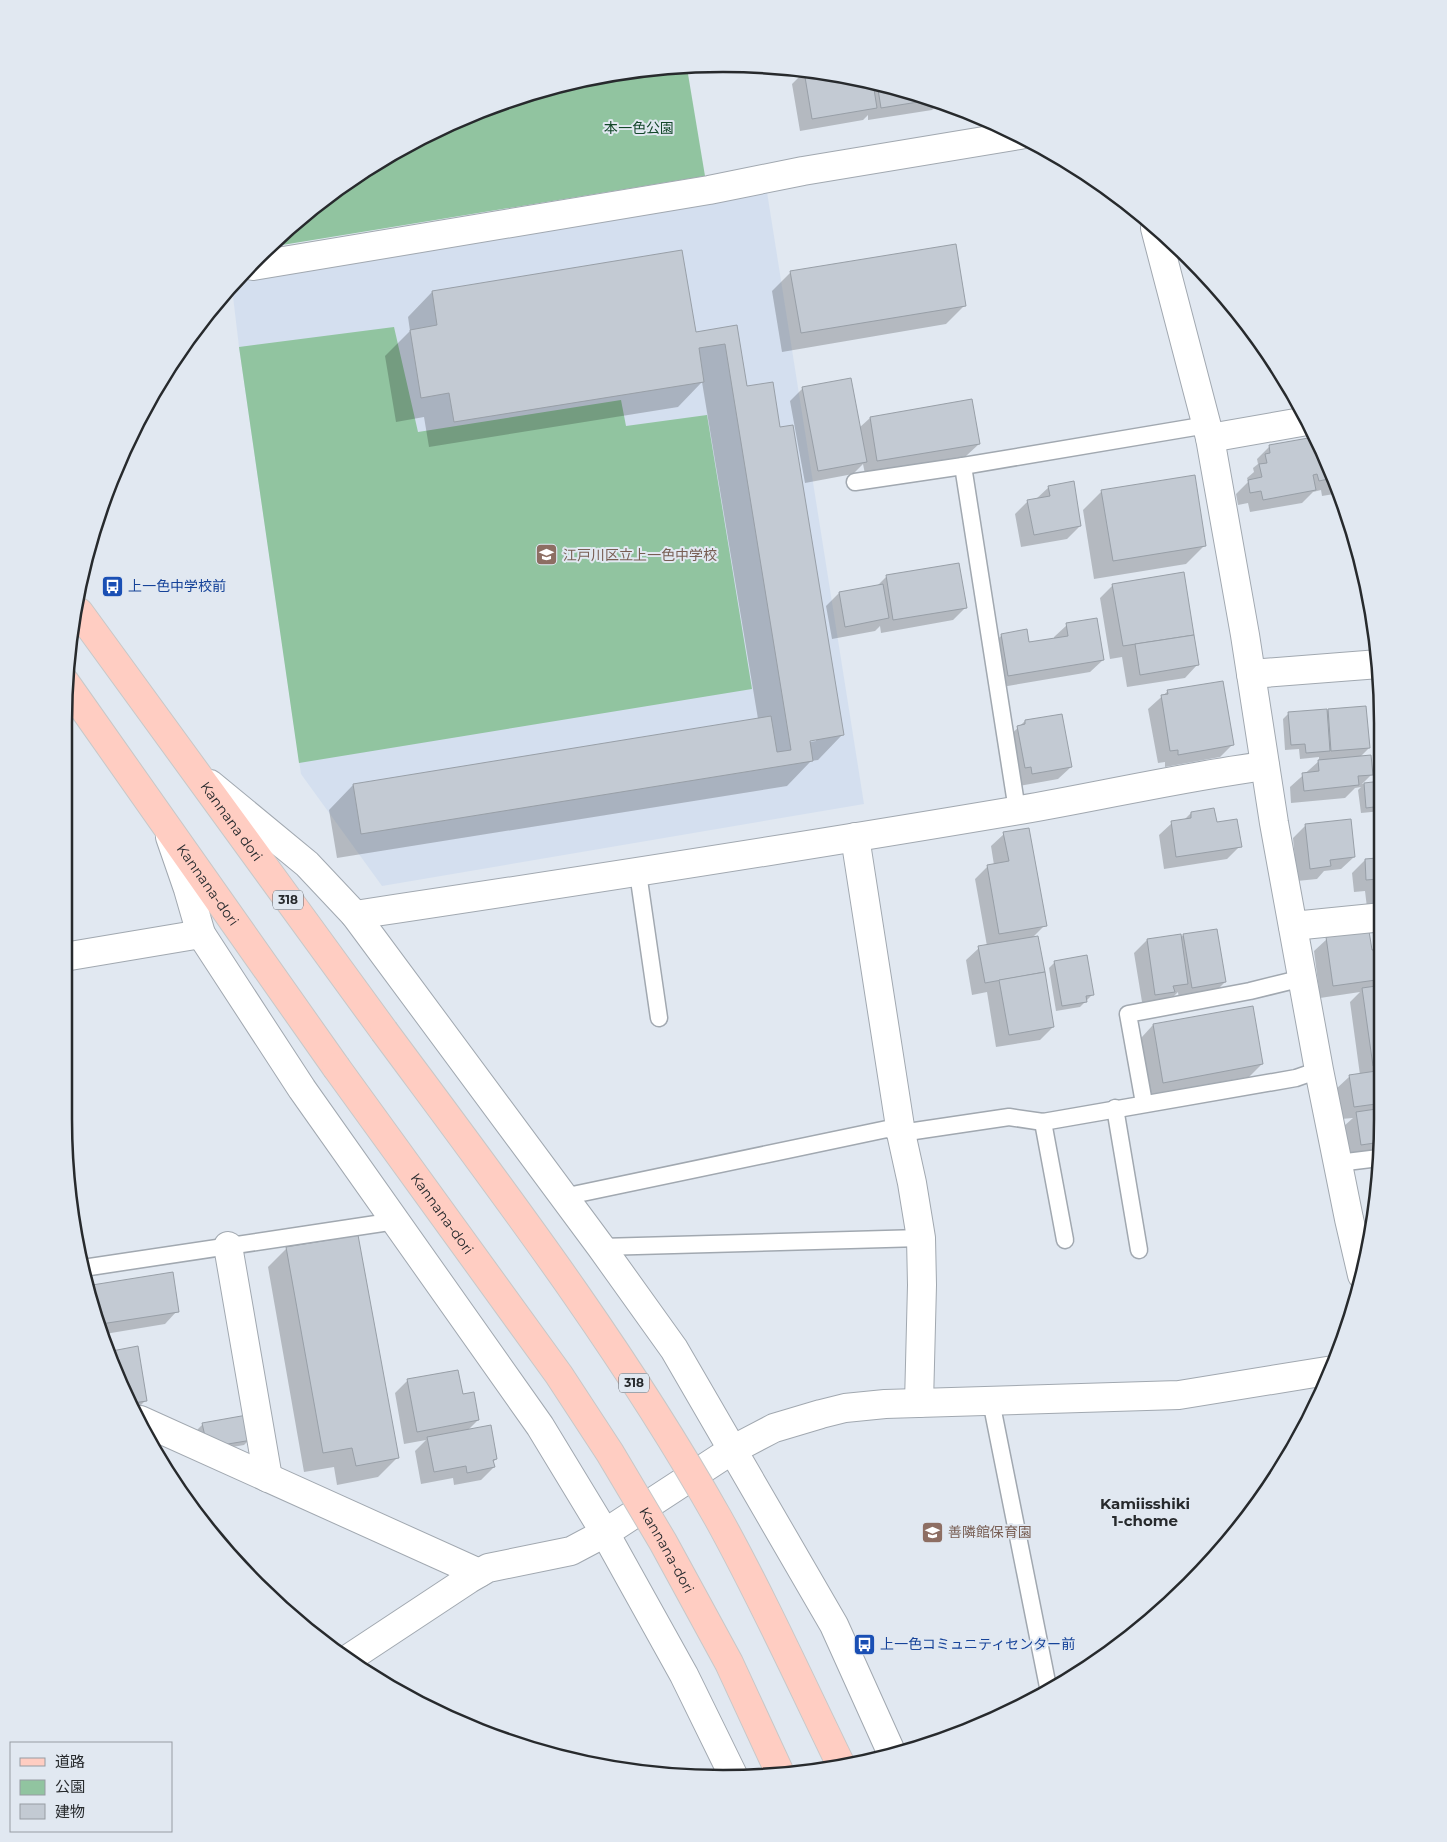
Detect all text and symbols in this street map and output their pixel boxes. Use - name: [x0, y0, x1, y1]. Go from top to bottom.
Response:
- park label: 本一色公園: [604, 119, 674, 137]
- school or university icon: 江戸川区立上一色中学校: [535, 543, 559, 567]
- place label: 江戸川区立上一色中学校: [563, 546, 717, 564]
- bus stop icon: 上一色中学校前: [100, 574, 124, 598]
- place label: 上一色中学校前: [128, 577, 226, 595]
- street label: Kannana dori: [196, 778, 266, 865]
- street label: Kannana-dori: [173, 840, 243, 929]
- road number: 318: [273, 890, 303, 910]
- street label: Kannana-dori: [407, 1169, 478, 1258]
- road number: 318: [619, 1374, 649, 1392]
- district label: Kamiisshiki 1-chome: [1100, 1494, 1190, 1530]
- street label: Kannana-dori: [635, 1504, 698, 1596]
- school or university icon: 善隣館保育園: [920, 1520, 944, 1544]
- place label: 善隣館保育園: [948, 1523, 1032, 1541]
- bus stop icon: 上一色コミュニティセンター前: [852, 1632, 876, 1656]
- place label: 上一色コミュニティセンター前: [880, 1635, 1075, 1653]
- legend: [10, 1742, 172, 1832]
- text: 道路: [55, 1752, 85, 1771]
- text: 公園: [55, 1777, 85, 1796]
- text: 建物: [55, 1802, 85, 1821]

